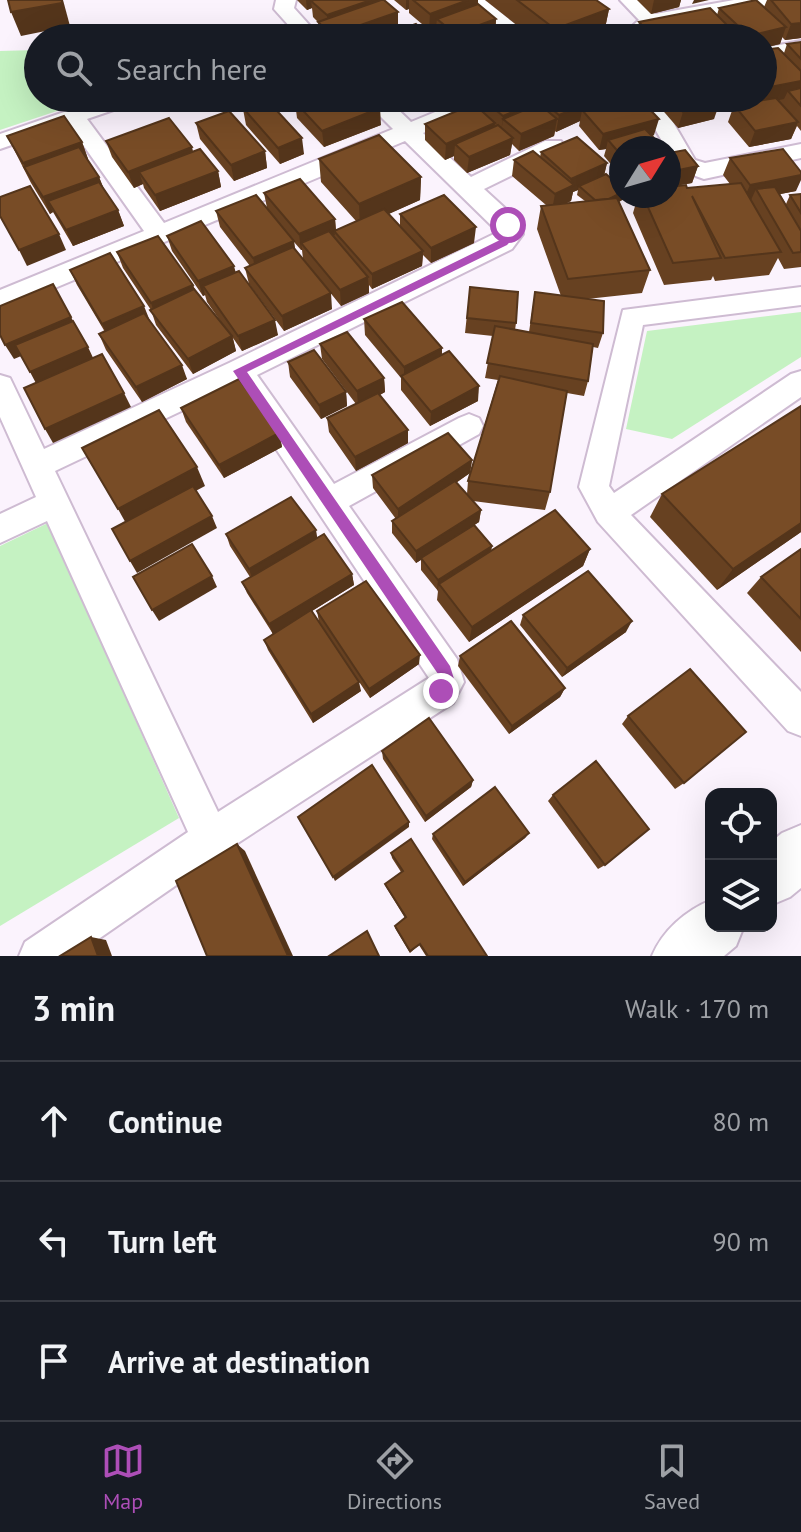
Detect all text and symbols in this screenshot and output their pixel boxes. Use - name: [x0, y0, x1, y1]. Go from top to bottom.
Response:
- search box: [24, 24, 777, 112]
- icon: search: [52, 46, 96, 90]
- text: Search here: [116, 49, 267, 88]
- north arrow: [609, 136, 681, 208]
- route start: [490, 207, 526, 243]
- route end: [423, 673, 459, 709]
- map controls: [705, 788, 777, 932]
- button: locate: [705, 788, 777, 860]
- button: layers: [705, 860, 777, 932]
- text: 3 min: [32, 986, 115, 1030]
- text: Walk · 170 m: [625, 992, 769, 1025]
- icon: ahead: [32, 1099, 76, 1143]
- text: Continue: [108, 1102, 222, 1141]
- text: 80 m: [713, 1105, 769, 1138]
- icon: left: [32, 1219, 76, 1263]
- text: Turn left: [108, 1222, 216, 1261]
- text: 90 m: [713, 1225, 769, 1258]
- icon: arrive: [32, 1339, 76, 1383]
- text: Arrive at destination: [108, 1342, 370, 1381]
- tab: Map: [101, 1439, 145, 1515]
- tab: Directions: [347, 1439, 442, 1515]
- tab: Saved: [644, 1439, 700, 1515]

